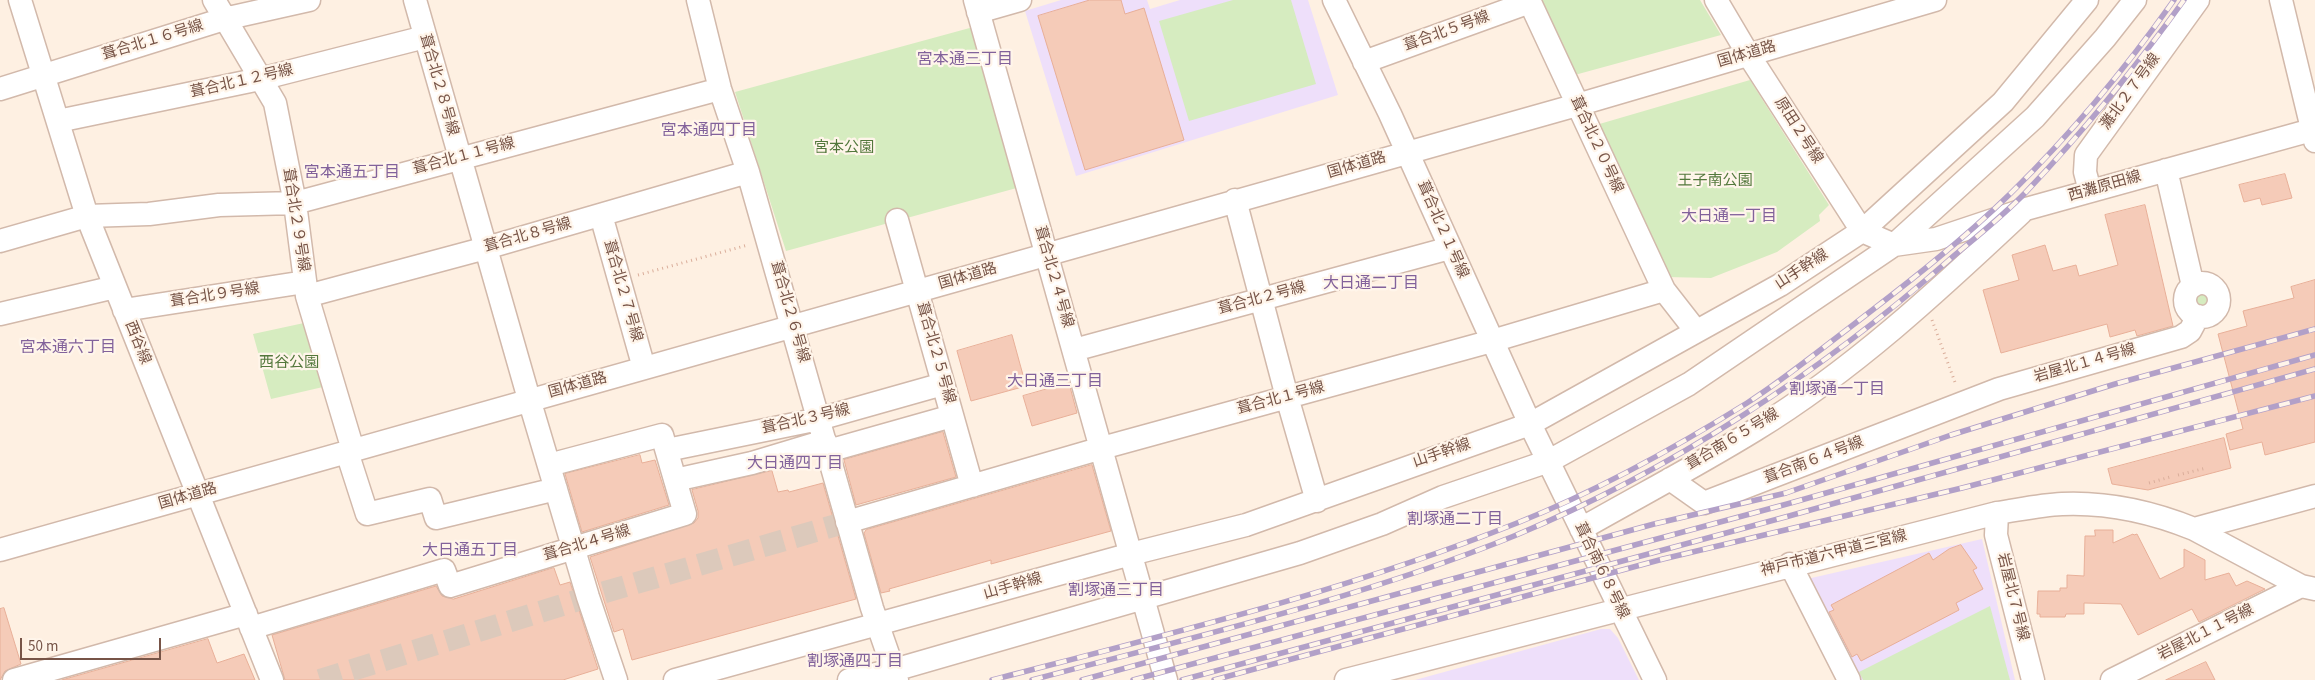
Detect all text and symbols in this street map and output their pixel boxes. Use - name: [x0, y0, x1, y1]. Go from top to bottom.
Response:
- street label: 葺合北５号線: [1402, 8, 1492, 56]
- street label: 葺合北１６号線: [100, 17, 206, 65]
- street label: 葺合北２８号線: [415, 32, 461, 138]
- street label: 国体道路: [1716, 38, 1778, 72]
- district label: 宮本通三丁目: [917, 50, 1013, 70]
- street label: 灘北２７号線: [2097, 50, 2165, 134]
- street label: 葺合北１２号線: [189, 61, 295, 103]
- street label: 葺合北２０号線: [1566, 94, 1626, 196]
- street label: 原田２号線: [1770, 95, 1826, 167]
- district label: 宮本通四丁目: [661, 121, 757, 141]
- street label: 葺合北１１号線: [411, 135, 517, 179]
- park label: 宮本公園: [814, 140, 874, 158]
- street label: 国体道路: [1326, 149, 1388, 183]
- district label: 宮本通五丁目: [304, 163, 400, 183]
- street label: 葺合北２９号線: [278, 167, 312, 273]
- street label: 西灘原田線: [2066, 168, 2144, 206]
- park label: 王子南公園: [1678, 173, 1752, 191]
- street label: 葺合北２１号線: [1412, 178, 1472, 282]
- district label: 大日通一丁目: [1681, 207, 1777, 227]
- street label: 葺合北８号線: [482, 215, 574, 257]
- street label: 葺合北２４号線: [1030, 224, 1076, 330]
- street label: 葺合北２７号線: [599, 238, 645, 344]
- street label: 山手幹線: [1772, 246, 1832, 294]
- street label: 葺合北２６号線: [766, 259, 812, 365]
- street label: 国体道路: [937, 260, 999, 294]
- district label: 大日通二丁目: [1323, 274, 1419, 294]
- street label: 葺合北２号線: [1216, 279, 1308, 319]
- street label: 葺合北９号線: [169, 280, 261, 312]
- street label: 葺合北２５号線: [912, 300, 958, 406]
- street label: 西谷線: [120, 319, 154, 367]
- district label: 宮本通六丁目: [20, 338, 116, 358]
- street label: 岩屋北１４号線: [2032, 341, 2138, 387]
- park label: 西谷公園: [259, 355, 319, 373]
- street label: 国体道路: [547, 370, 609, 402]
- district label: 大日通三丁目: [1007, 372, 1103, 392]
- street label: 葺合北１号線: [1235, 379, 1327, 419]
- district label: 割塚通一丁目: [1789, 380, 1885, 400]
- street label: 葺合北３号線: [760, 401, 852, 439]
- street label: 葺合南６５号線: [1683, 405, 1783, 475]
- street label: 葺合南６４号線: [1762, 434, 1866, 488]
- street label: 山手幹線: [1411, 436, 1473, 472]
- district label: 大日通四丁目: [747, 454, 843, 474]
- street label: 国体道路: [157, 480, 219, 514]
- district label: 割塚通二丁目: [1407, 510, 1503, 530]
- street label: 葺合南６８号線: [1570, 520, 1632, 622]
- street label: 葺合北４号線: [541, 522, 633, 566]
- street label: 神戸市道六甲道三宮線: [1759, 527, 1909, 581]
- district label: 大日通五丁目: [422, 541, 518, 561]
- street label: 岩屋北７号線: [1992, 551, 2032, 643]
- street label: 山手幹線: [982, 570, 1044, 604]
- district label: 割塚通三丁目: [1068, 581, 1164, 601]
- street label: 岩屋北１１号線: [2155, 601, 2257, 665]
- scale bar: [22, 628, 164, 660]
- text: 50 m: [28, 636, 58, 657]
- district label: 割塚通四丁目: [807, 652, 903, 672]

